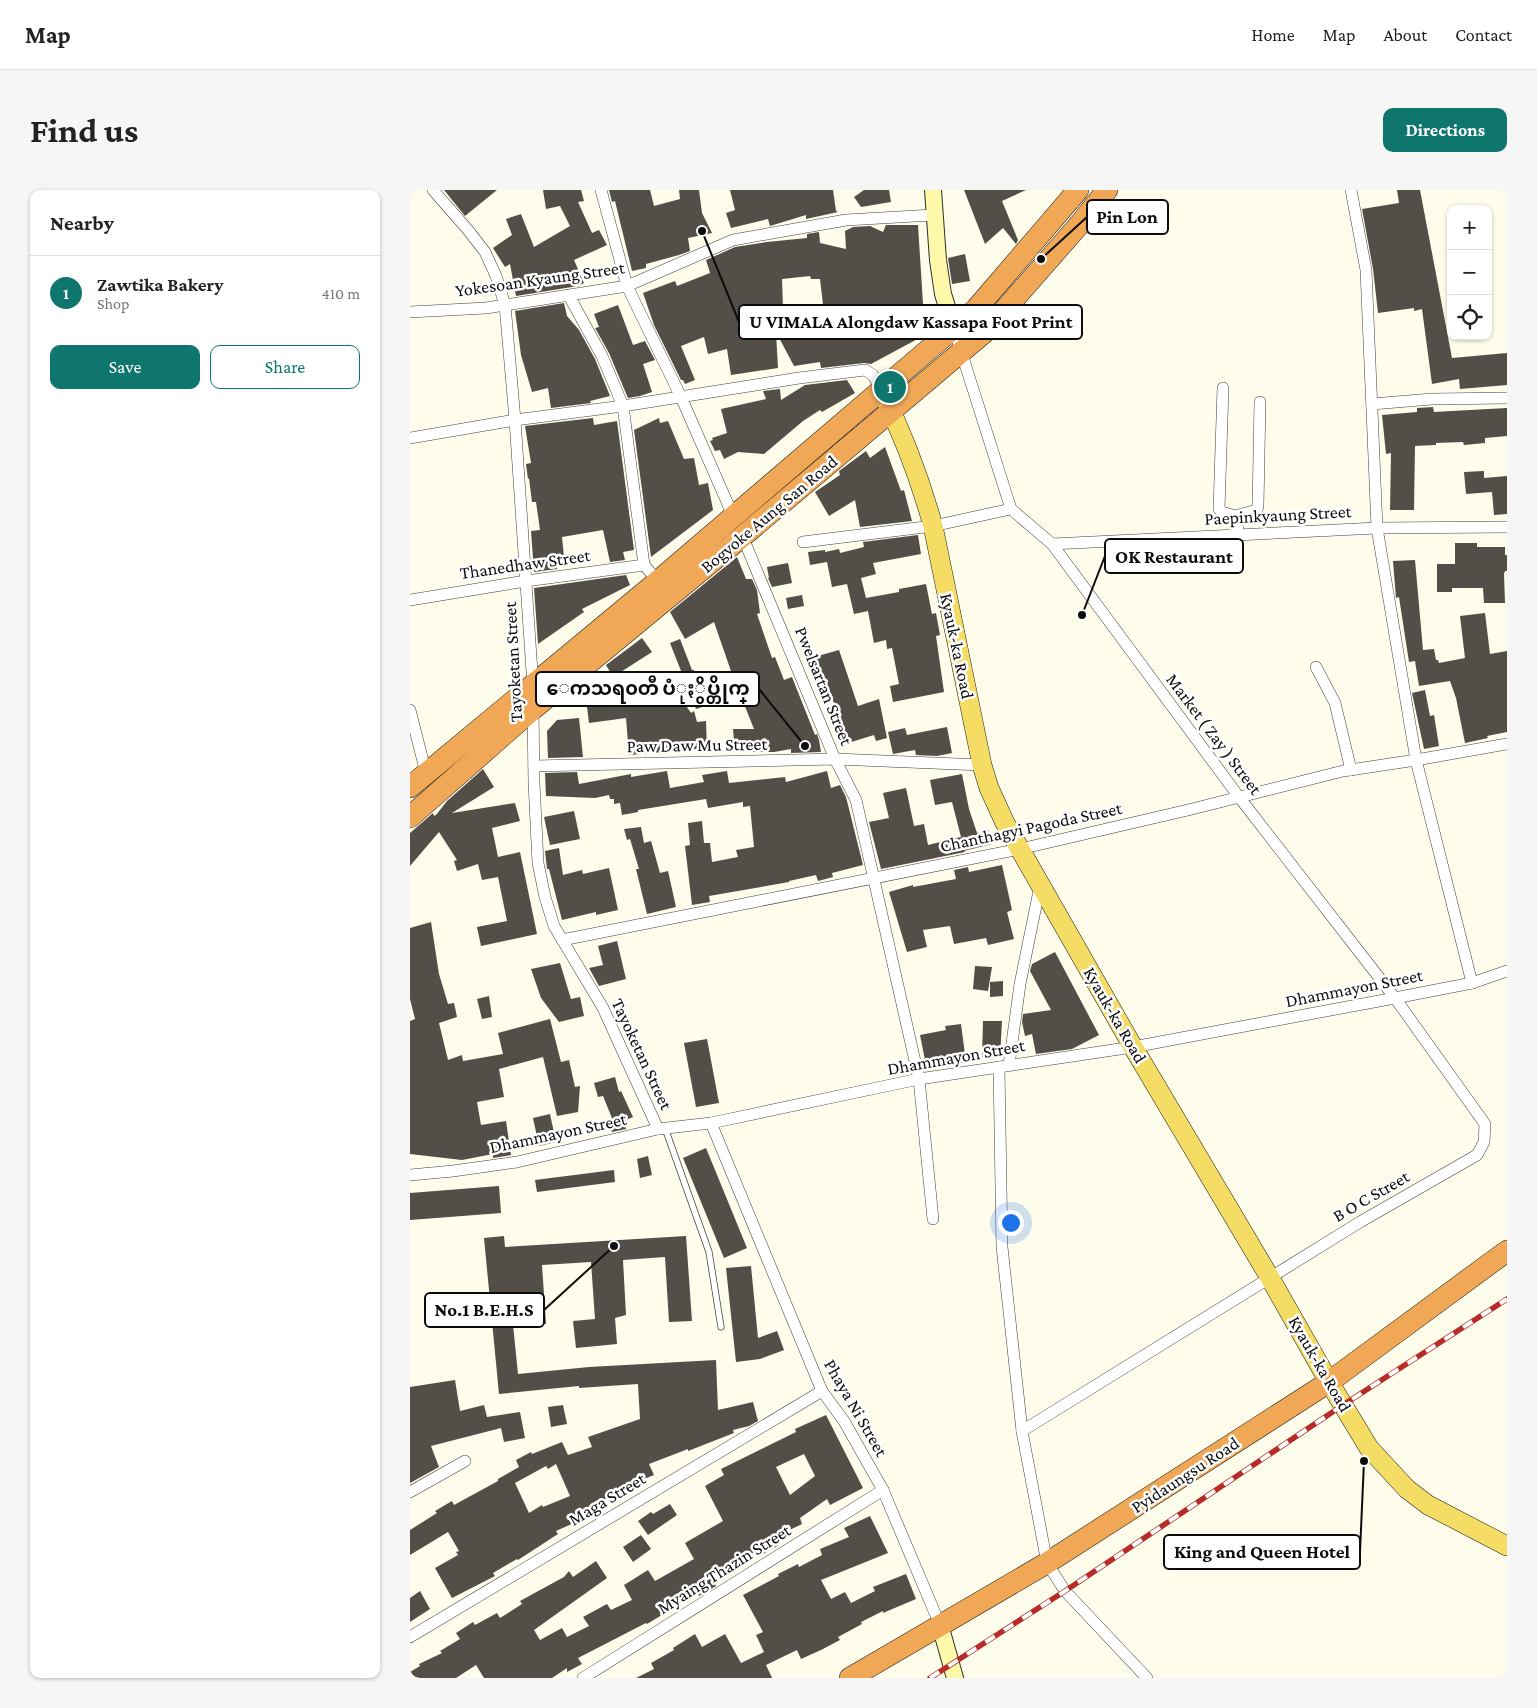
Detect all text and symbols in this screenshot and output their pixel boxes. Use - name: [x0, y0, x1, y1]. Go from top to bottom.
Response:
- text: Map: [25, 21, 71, 48]
- text: Home: [1252, 25, 1295, 45]
- text: Map: [1323, 25, 1355, 45]
- text: About: [1383, 25, 1427, 45]
- text: Contact: [1455, 25, 1512, 45]
- button: Directions: [1383, 108, 1507, 152]
- text: Find us: [30, 111, 138, 150]
- callout: Pin Lon: [1087, 200, 1168, 234]
- map controls: [1447, 205, 1492, 340]
- button: +: [1447, 205, 1492, 250]
- text: Pin Lon: [1096, 206, 1158, 227]
- text: Nearby: [50, 211, 114, 235]
- button: −: [1447, 250, 1492, 295]
- street label: Yokesoan Kyaung Street: [454, 257, 627, 301]
- text: Zawtika Bakery: [97, 274, 224, 295]
- text: 1: [63, 285, 69, 302]
- text: 410 m: [322, 285, 360, 302]
- text: Shop: [97, 295, 129, 312]
- button: locate: [1447, 295, 1492, 340]
- callout: U VIMALA Alongdaw Kassapa Foot Print: [739, 305, 1082, 339]
- text: U VIMALA Alongdaw Kassapa Foot Print: [749, 311, 1073, 332]
- button: Save: [50, 345, 200, 389]
- button: Share: [210, 345, 360, 389]
- pin: 1: [874, 368, 906, 406]
- street label: Bogyoke Aung San Road: [697, 451, 842, 577]
- street label: Paepinkyaung Street: [1204, 501, 1353, 529]
- callout: OK Restaurant: [1105, 539, 1243, 573]
- street label: Thanedhaw Street: [458, 545, 593, 583]
- text: OK Restaurant: [1115, 546, 1233, 567]
- street label: Kyauk-ka Road: [936, 591, 978, 701]
- street label: Tayoketan Street: [500, 600, 526, 723]
- street label: Pwelsartan Street: [791, 624, 857, 749]
- street label: Market ( Zay ) Street: [1161, 670, 1267, 800]
- callout: ေကသရ၀တီ ပံုႏွိပ္တိုက္: [536, 672, 759, 706]
- text: ေကသရ၀တီ ပံုႏွိပ္တိုက္: [546, 675, 750, 704]
- street label: Paw Daw Mu Street: [627, 734, 768, 756]
- street label: Chanthagyi Pagoda Street: [938, 798, 1125, 856]
- street label: Kyauk-ka Road: [1079, 963, 1151, 1067]
- street label: Dhammayon Street: [1284, 965, 1425, 1011]
- street label: Tayoketan Street: [608, 995, 677, 1114]
- street label: Dhammayon Street: [886, 1035, 1027, 1079]
- street label: Dhammayon Street: [488, 1109, 629, 1157]
- street label: B O C Street: [1329, 1166, 1414, 1226]
- your location: [998, 1210, 1024, 1236]
- callout: No.1 B.E.H.S: [425, 1293, 544, 1327]
- text: No.1 B.E.H.S: [435, 1299, 533, 1320]
- street label: Kyauk-ka Road: [1284, 1312, 1356, 1416]
- street label: Phaya Ni Street: [820, 1356, 892, 1461]
- street label: Pyidaungsu Road: [1127, 1433, 1243, 1517]
- street label: Maga Street: [565, 1468, 650, 1530]
- street label: Myaing Thazin Street: [654, 1519, 795, 1618]
- callout: King and Queen Hotel: [1164, 1535, 1360, 1569]
- text: King and Queen Hotel: [1174, 1541, 1351, 1562]

